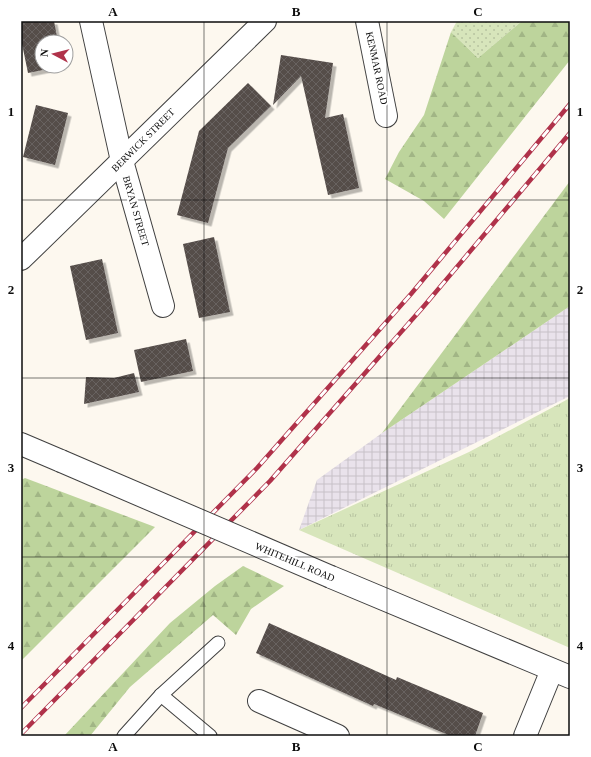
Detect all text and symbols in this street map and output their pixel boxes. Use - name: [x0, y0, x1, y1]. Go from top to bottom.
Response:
- text: A: [108, 4, 118, 19]
- text: B: [292, 4, 301, 19]
- text: C: [473, 4, 483, 19]
- street label: KENMAR ROAD: [364, 31, 390, 105]
- north arrow: [34, 34, 74, 74]
- text: N: [38, 48, 51, 57]
- text: 1: [8, 104, 14, 119]
- text: 1: [577, 104, 583, 119]
- street label: BERWICK STREET: [109, 106, 177, 174]
- street label: BRYAN STREET: [121, 175, 151, 247]
- text: 2: [8, 282, 14, 297]
- text: 2: [577, 282, 583, 297]
- text: 3: [8, 460, 15, 475]
- text: 3: [577, 460, 584, 475]
- street label: WHITEHILL ROAD: [254, 540, 336, 584]
- text: 4: [8, 638, 15, 653]
- text: 4: [577, 638, 584, 653]
- text: A: [108, 739, 118, 754]
- text: B: [292, 739, 301, 754]
- text: C: [473, 739, 483, 754]

